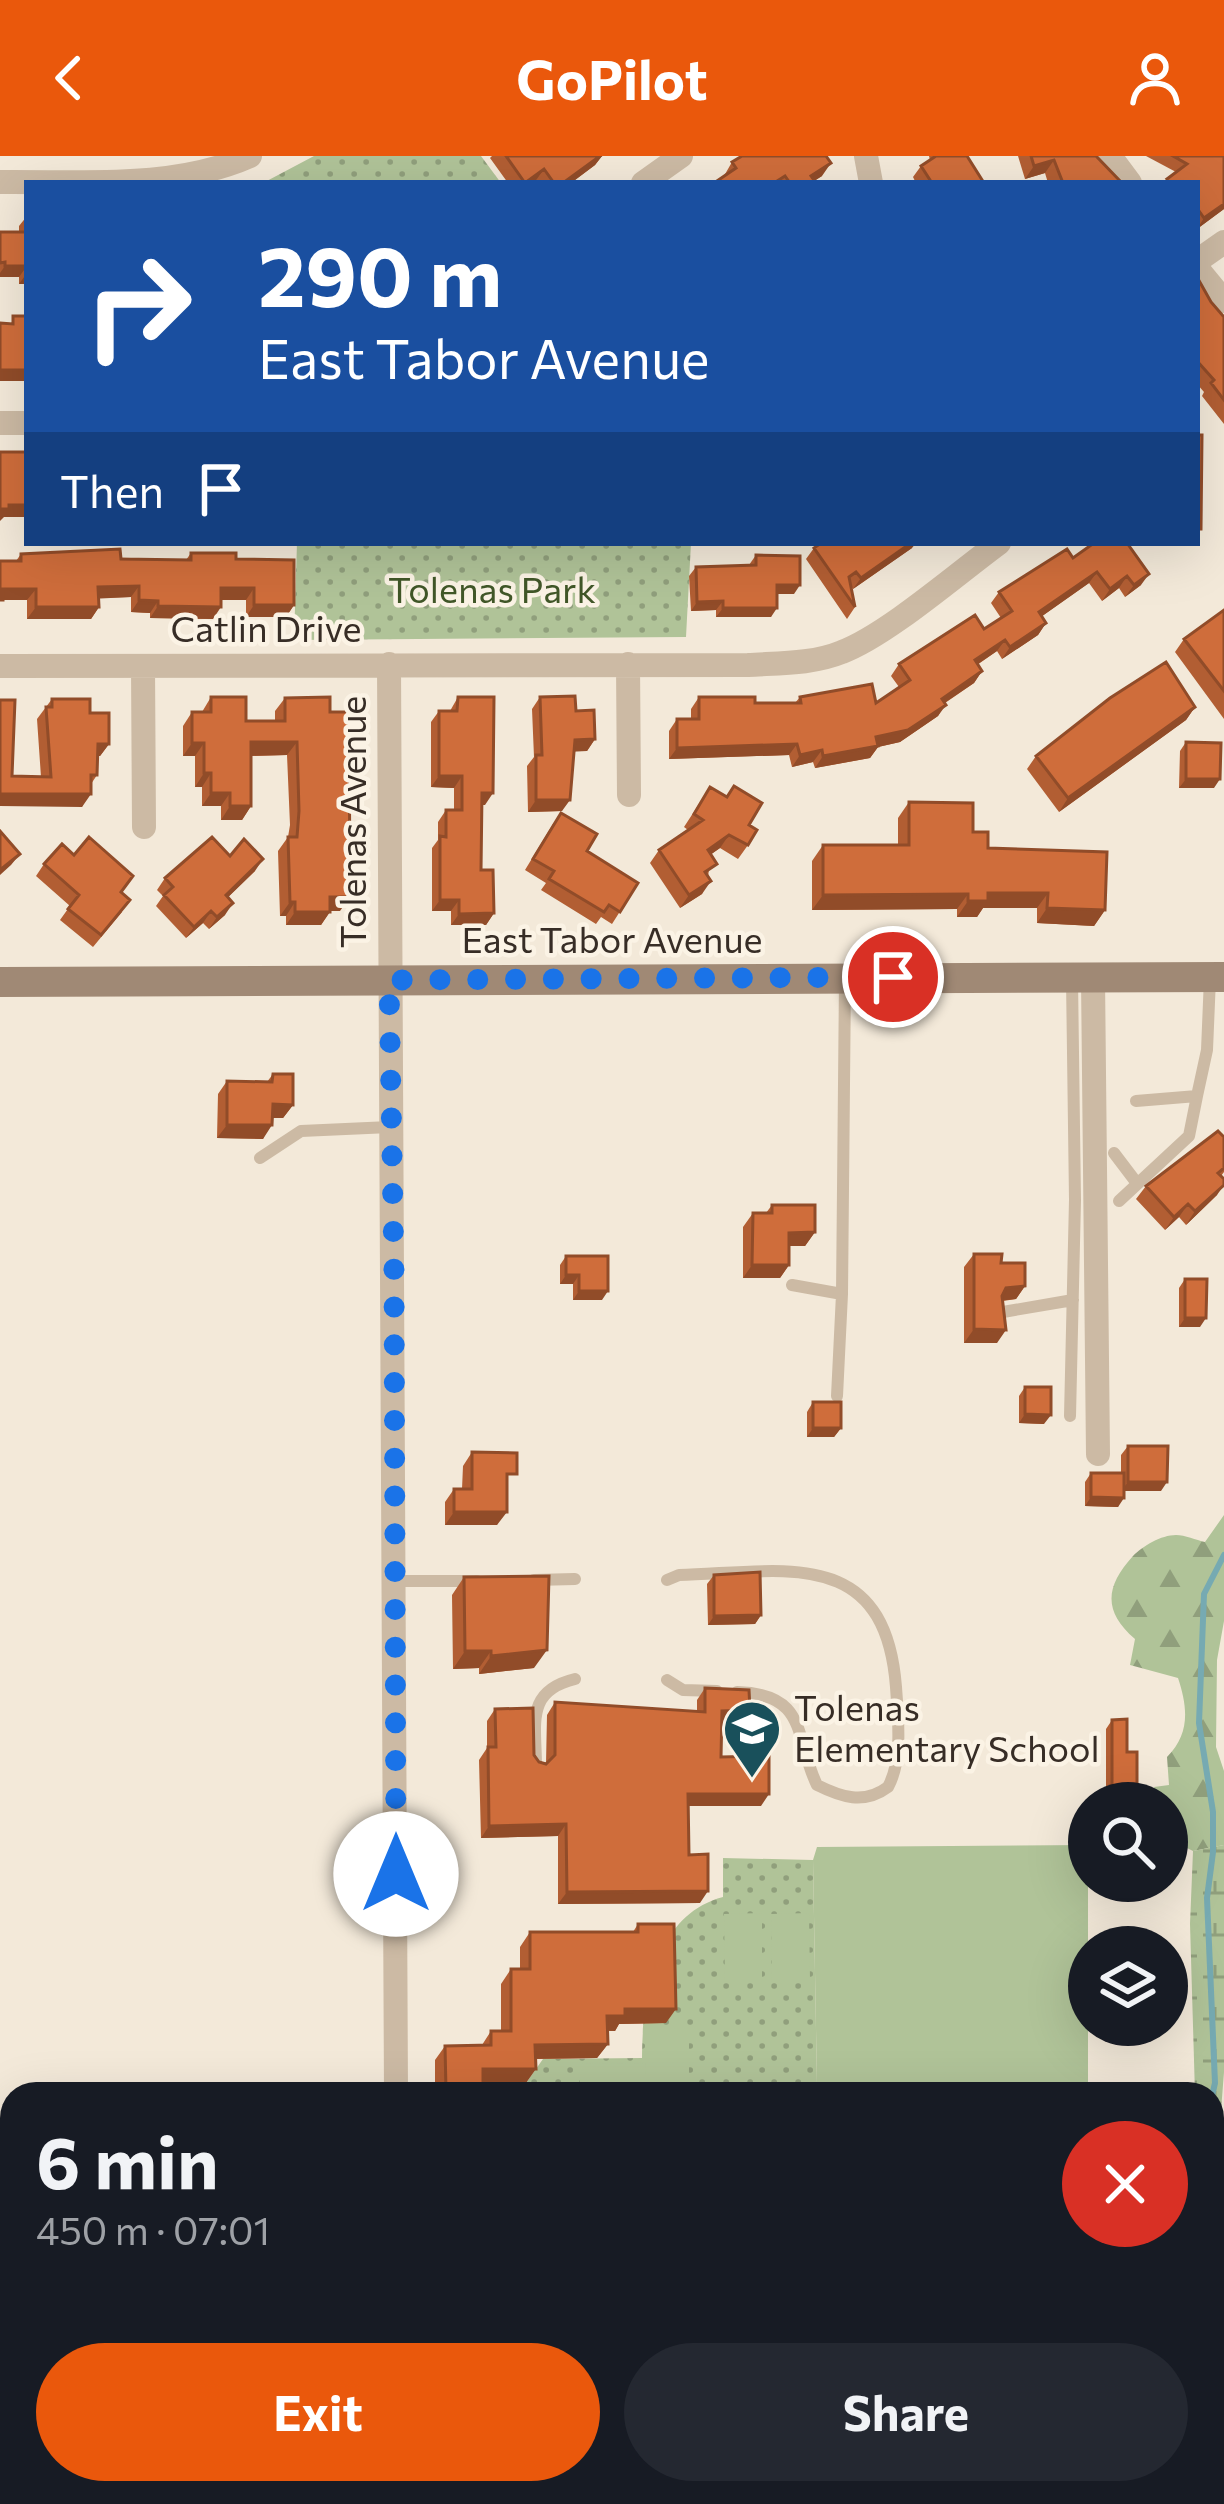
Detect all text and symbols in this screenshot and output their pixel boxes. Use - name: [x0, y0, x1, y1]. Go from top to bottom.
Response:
- icon: back: [36, 45, 102, 111]
- text: GoPilot: [516, 45, 708, 111]
- icon: person: [1122, 45, 1188, 111]
- text: 290 m: [258, 222, 502, 324]
- icon: right: [60, 228, 216, 384]
- text: East Tabor Avenue: [258, 324, 710, 390]
- icon: arrive: [188, 456, 254, 522]
- text: Then: [60, 462, 164, 517]
- park label: Tolenas Park: [388, 566, 596, 610]
- street label: Catlin Drive: [170, 605, 362, 649]
- street label: Tolenas Avenue: [329, 696, 373, 948]
- street label: East Tabor Avenue: [461, 916, 763, 960]
- pin: [842, 926, 944, 1028]
- icon: arrive: [860, 944, 926, 1010]
- place label: Tolenas Elementary School: [794, 1684, 1100, 1769]
- school or university icon: Tolenas Elementary School: [721, 1698, 783, 1780]
- map controls: [1068, 1782, 1188, 2046]
- button: search: [1068, 1782, 1188, 1902]
- position arrow: [333, 1811, 459, 1937]
- button: layers: [1068, 1926, 1188, 2046]
- text: 6 min: [36, 2116, 219, 2204]
- button: close: [1062, 2121, 1188, 2247]
- text: 450 m · 07:01: [36, 2205, 270, 2253]
- button: Exit: [36, 2343, 600, 2481]
- button: Share: [624, 2343, 1188, 2481]

